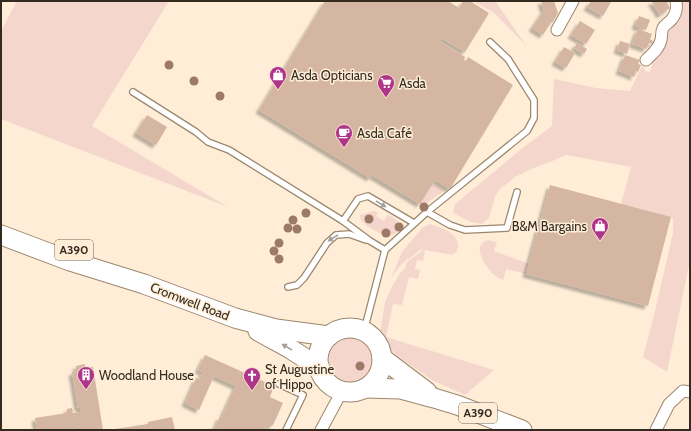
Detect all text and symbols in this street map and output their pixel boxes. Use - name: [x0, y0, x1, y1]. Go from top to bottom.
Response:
- shop icon: Asda Opticians: [268, 65, 288, 90]
- place label: Asda Opticians: [291, 67, 373, 83]
- supermarket icon: Asda: [376, 73, 396, 98]
- place label: Asda: [399, 75, 427, 91]
- cafe icon: Asda Café: [334, 123, 354, 148]
- place label: Asda Café: [357, 125, 412, 141]
- one-way arrow: [375, 200, 387, 207]
- shop icon: B&M Bargains: [590, 216, 610, 241]
- place label: B&M Bargains: [512, 218, 588, 234]
- one-way arrow: [327, 235, 339, 242]
- road number: A390: [55, 240, 93, 260]
- street label: Cromwell Road: [148, 279, 232, 323]
- one-way arrow: [281, 344, 293, 351]
- place label: St Augustine of Hippo: [265, 361, 334, 392]
- building icon: Woodland House: [76, 365, 96, 390]
- church icon: St Augustine of Hippo: [242, 366, 262, 391]
- place label: Woodland House: [99, 367, 194, 383]
- road number: A390: [459, 403, 497, 423]

